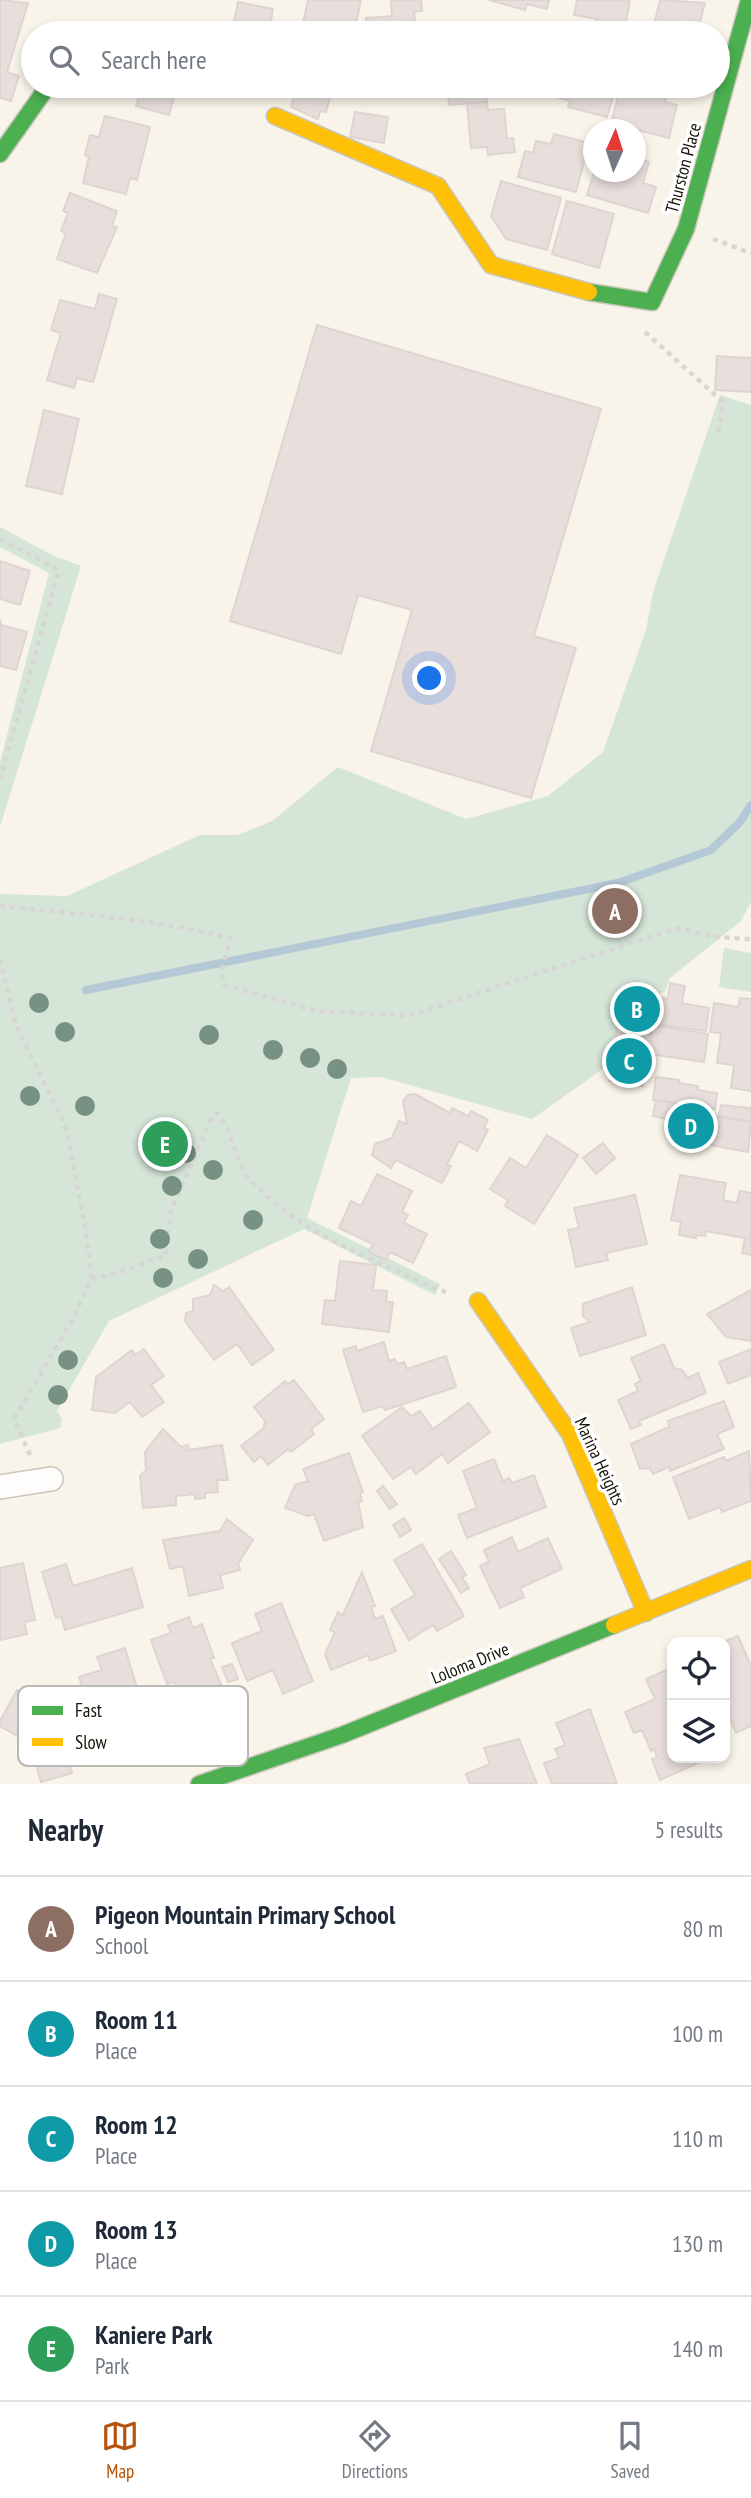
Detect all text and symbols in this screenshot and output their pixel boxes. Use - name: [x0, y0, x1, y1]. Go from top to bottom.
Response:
- search box: [21, 21, 730, 98]
- icon: search: [45, 41, 83, 79]
- text: Search here: [101, 43, 207, 76]
- north arrow: [583, 119, 646, 182]
- street label: Thurston Place: [660, 121, 706, 215]
- your location: [412, 661, 446, 695]
- pin: A: [592, 885, 638, 937]
- pin: B: [614, 983, 660, 1035]
- pin: C: [606, 1035, 652, 1087]
- pin: D: [668, 1100, 714, 1152]
- pin: E: [142, 1118, 188, 1170]
- street label: Marina Heights: [570, 1413, 630, 1509]
- street label: Loloma Drive: [428, 1637, 512, 1689]
- map controls: [667, 1637, 730, 1763]
- button: locate: [667, 1637, 730, 1700]
- legend: [18, 1686, 248, 1766]
- text: Fast: [75, 1698, 103, 1722]
- button: layers: [667, 1700, 730, 1763]
- text: Slow: [75, 1730, 108, 1754]
- text: Nearby: [28, 1810, 103, 1849]
- text: 5 results: [655, 1815, 723, 1844]
- text: Pigeon Mountain Primary School: [95, 1898, 395, 1931]
- text: A: [45, 1914, 57, 1943]
- text: 80 m: [682, 1914, 723, 1943]
- text: School: [95, 1931, 148, 1960]
- text: Room 11: [95, 2003, 178, 2036]
- text: B: [45, 2019, 57, 2048]
- text: 100 m: [672, 2019, 723, 2048]
- text: Place: [95, 2036, 137, 2065]
- text: Room 12: [95, 2108, 178, 2141]
- text: C: [46, 2124, 56, 2153]
- text: 110 m: [672, 2124, 723, 2153]
- text: Place: [95, 2141, 137, 2170]
- text: Room 13: [95, 2213, 178, 2246]
- text: D: [45, 2229, 57, 2258]
- text: 130 m: [672, 2229, 723, 2258]
- text: Place: [95, 2246, 137, 2275]
- text: Kaniere Park: [95, 2318, 212, 2351]
- text: E: [46, 2334, 56, 2363]
- text: 140 m: [672, 2334, 723, 2363]
- text: Park: [95, 2351, 129, 2380]
- tab: Map: [101, 2417, 139, 2483]
- tab: Directions: [342, 2417, 408, 2483]
- tab: Saved: [611, 2417, 650, 2483]

